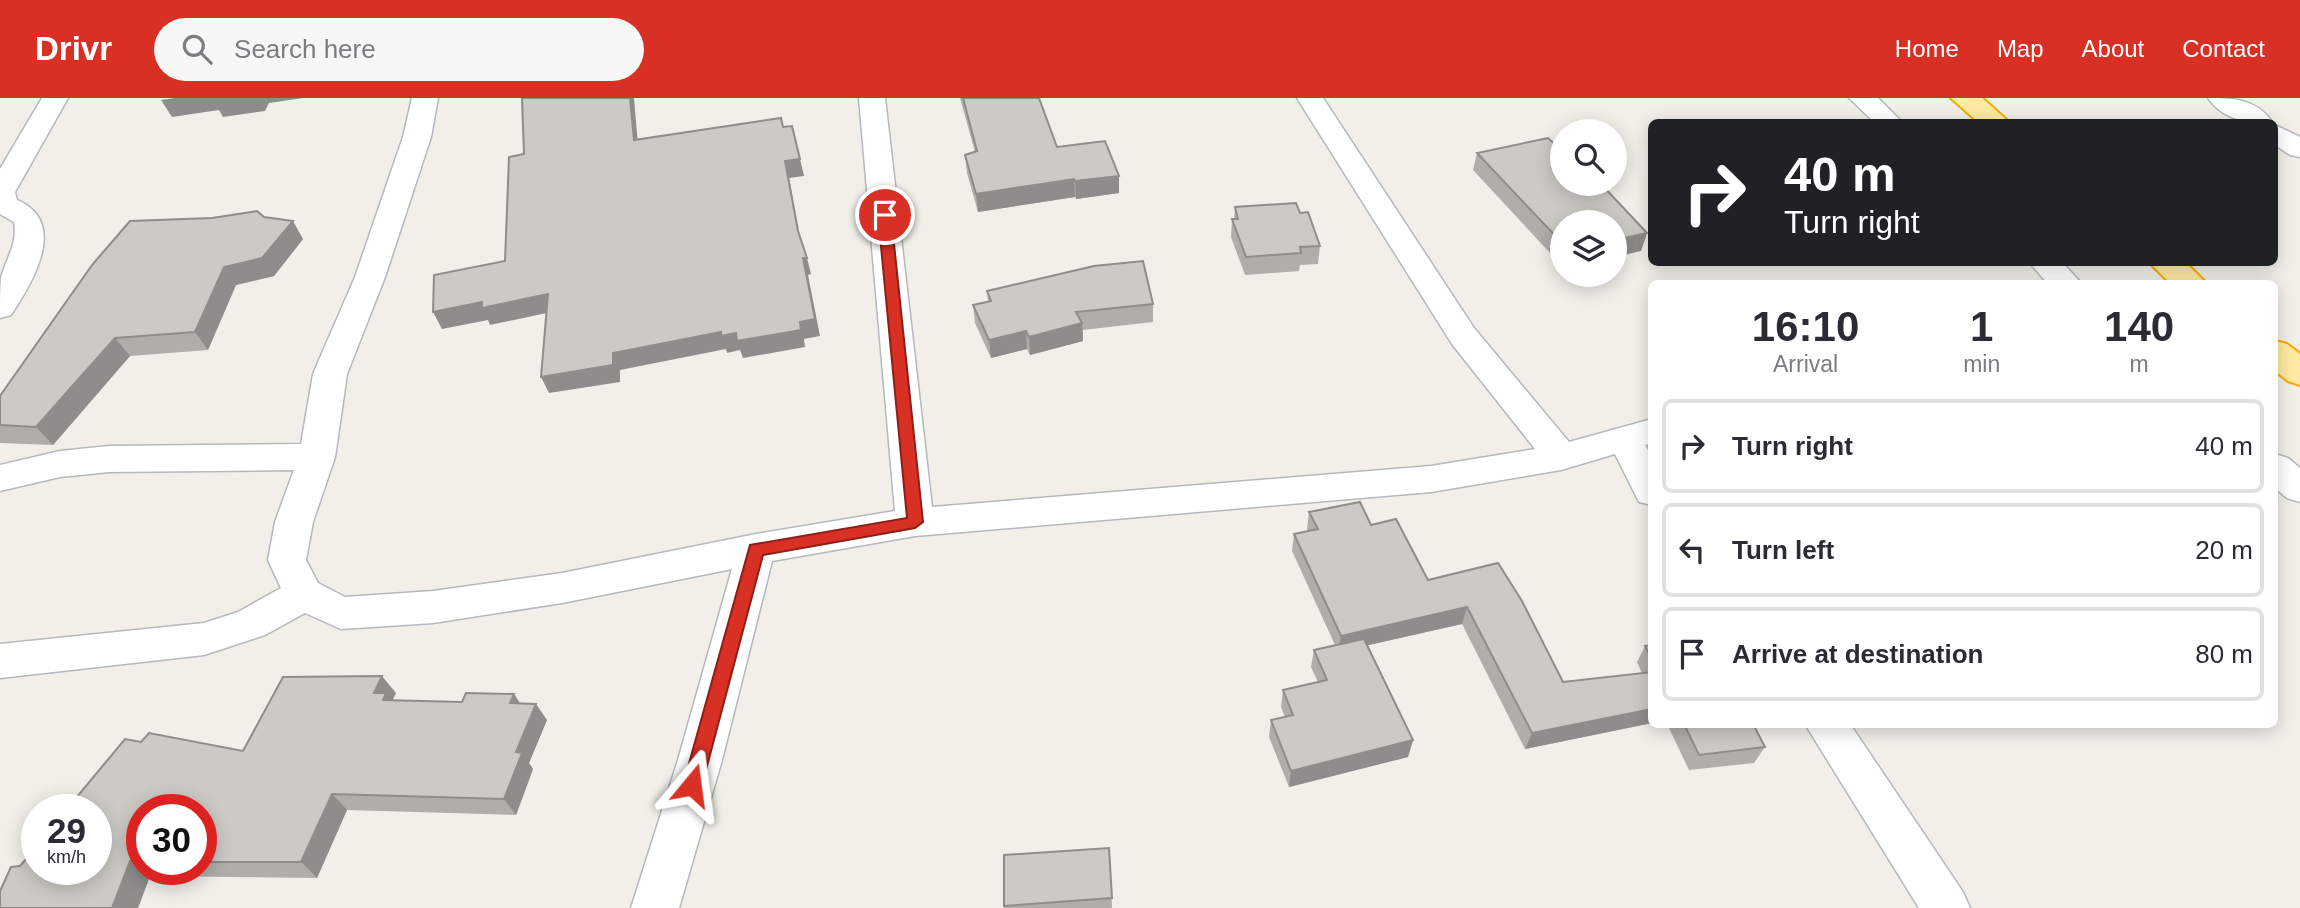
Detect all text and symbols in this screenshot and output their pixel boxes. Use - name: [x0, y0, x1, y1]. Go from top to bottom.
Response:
- search box: [154, 18, 644, 81]
- text: Drivr: [35, 30, 112, 67]
- icon: search: [178, 30, 216, 68]
- text: Search here: [234, 34, 376, 64]
- text: Home: [1895, 35, 1959, 62]
- text: Map: [1997, 35, 2044, 62]
- text: About: [2082, 35, 2144, 62]
- text: Contact: [2182, 35, 2265, 62]
- map controls: [1550, 119, 1627, 287]
- button: search: [1550, 119, 1627, 196]
- icon: right: [1669, 147, 1760, 238]
- text: 40 m: [1784, 147, 1896, 201]
- pin: [855, 185, 915, 245]
- icon: arrive: [866, 196, 904, 234]
- text: Turn right: [1784, 204, 1920, 240]
- button: layers: [1550, 210, 1627, 287]
- text: 16:10: [1752, 303, 1859, 350]
- text: 1: [1970, 303, 1993, 350]
- text: 140: [2104, 303, 2174, 350]
- text: Arrival: [1773, 351, 1838, 377]
- text: min: [1963, 351, 2000, 377]
- text: m: [2130, 351, 2149, 377]
- icon: right: [1673, 427, 1711, 465]
- text: Turn right: [1732, 431, 1853, 461]
- text: 40 m: [2195, 431, 2253, 461]
- icon: left: [1673, 531, 1711, 569]
- text: Turn left: [1732, 535, 1834, 565]
- text: 20 m: [2195, 535, 2253, 565]
- icon: arrive: [1673, 635, 1711, 673]
- text: Arrive at destination: [1732, 639, 1983, 669]
- text: 80 m: [2195, 639, 2253, 669]
- position arrow: [655, 748, 729, 822]
- speed limit sign: 30: [126, 794, 217, 885]
- text: 29: [47, 811, 86, 850]
- text: km/h: [47, 847, 86, 867]

